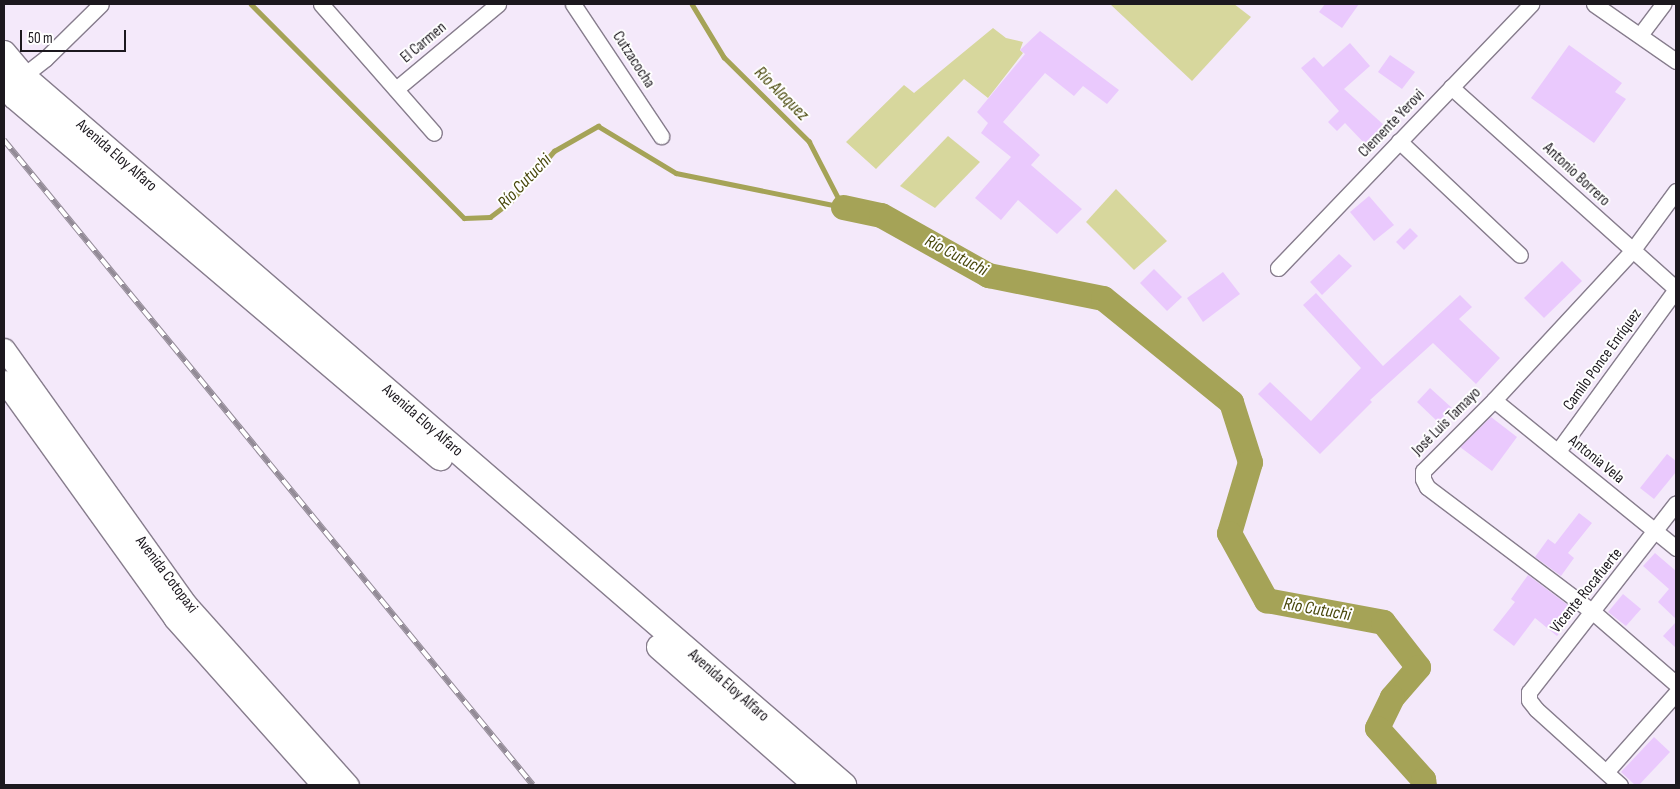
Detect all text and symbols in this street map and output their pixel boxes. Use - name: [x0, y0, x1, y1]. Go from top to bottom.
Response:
- street label: El Carmen: [397, 18, 451, 68]
- scale bar: [22, 20, 129, 52]
- street label: Cutzacocha: [608, 28, 658, 92]
- text: 50 m: [28, 29, 53, 48]
- water label: Río Alaquez: [749, 62, 813, 126]
- street label: Clemente Yerovi: [1355, 86, 1429, 162]
- street label: Avenida Eloy Alfaro: [72, 116, 160, 196]
- street label: Antonio Borrero: [1539, 139, 1613, 211]
- water label: Río Cutuchi: [494, 150, 556, 214]
- water label: Río Cutuchi: [921, 230, 991, 282]
- street label: Camilo Ponce Enríquez: [1560, 305, 1646, 415]
- street label: Avenida Eloy Alfaro: [378, 381, 466, 461]
- street label: José Luis Tamayo: [1409, 384, 1485, 460]
- street label: Antonia Vela: [1564, 432, 1628, 488]
- street label: Avenida Cotopaxi: [131, 533, 201, 617]
- street label: Vicente Rocafuerte: [1547, 545, 1627, 637]
- water label: Río Cutuchi: [1282, 593, 1352, 627]
- street label: Avenida Eloy Alfaro: [684, 646, 772, 726]

